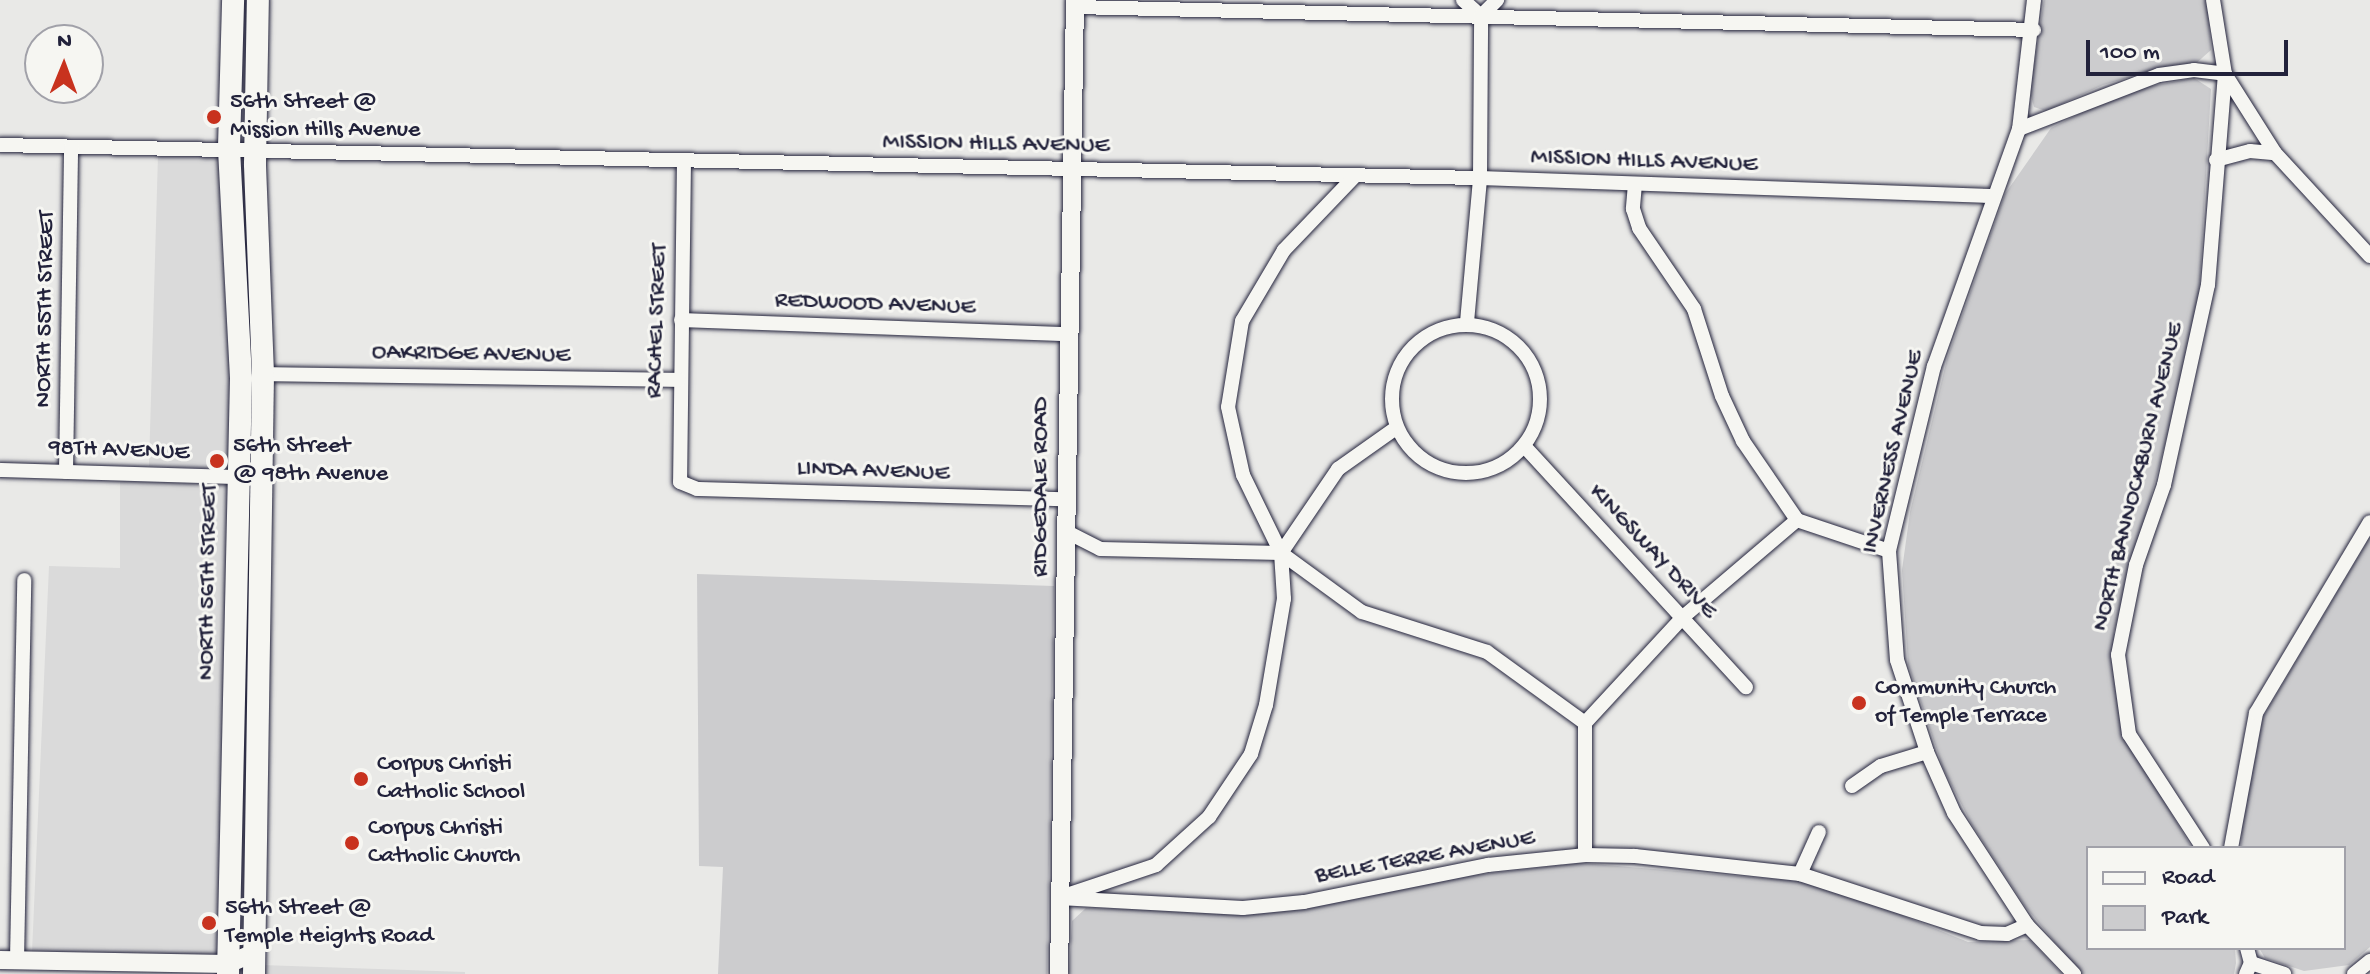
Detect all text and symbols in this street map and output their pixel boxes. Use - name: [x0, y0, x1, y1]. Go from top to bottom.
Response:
- north arrow: [24, 24, 104, 104]
- scale bar: [2090, 24, 2292, 74]
- text: N: [57, 29, 72, 55]
- text: 100 m: [2100, 39, 2160, 68]
- place label: 56th Street @ Mission Hills Avenue: [230, 89, 420, 145]
- marker: 56th Street @ Mission Hills Avenue: [205, 108, 223, 126]
- street label: MISSION HILLS AVENUE: [882, 129, 1110, 161]
- street label: MISSION HILLS AVENUE: [1530, 144, 1758, 180]
- street label: NORTH 55TH STREET: [30, 210, 62, 408]
- street label: RACHEL STREET: [641, 243, 675, 399]
- street label: REDWOOD AVENUE: [774, 287, 976, 323]
- street label: NORTH BANNOCKBURN AVENUE: [2087, 320, 2191, 634]
- street label: OAKRIDGE AVENUE: [372, 339, 570, 371]
- street label: INVERNESS AVENUE: [1857, 348, 1931, 556]
- street label: RIDGEDALE ROAD: [1028, 397, 1056, 577]
- place label: 56th Street @ 98th Avenue: [233, 433, 388, 489]
- street label: 98TH AVENUE: [48, 434, 190, 468]
- marker: 56th Street @ 98th Avenue: [208, 452, 226, 470]
- street label: LINDA AVENUE: [796, 455, 950, 489]
- street label: KINGSWAY DRIVE: [1582, 478, 1722, 626]
- street label: NORTH 56TH STREET: [193, 483, 225, 681]
- place label: Community Church of Temple Terrace: [1875, 675, 2056, 731]
- marker: Community Church of Temple Terrace: [1850, 694, 1868, 712]
- place label: Corpus Christi Catholic School: [377, 751, 525, 807]
- marker: Corpus Christi Catholic School: [352, 770, 370, 788]
- place label: Corpus Christi Catholic Church: [368, 815, 521, 871]
- street label: BELLE TERRE AVENUE: [1313, 825, 1537, 891]
- marker: Corpus Christi Catholic Church: [343, 834, 361, 852]
- legend: [2086, 846, 2346, 950]
- text: Road: [2162, 864, 2214, 893]
- place label: 56th Street @ Temple Heights Road: [225, 895, 433, 951]
- text: Park: [2162, 904, 2208, 933]
- marker: 56th Street @ Temple Heights Road: [200, 914, 218, 932]

